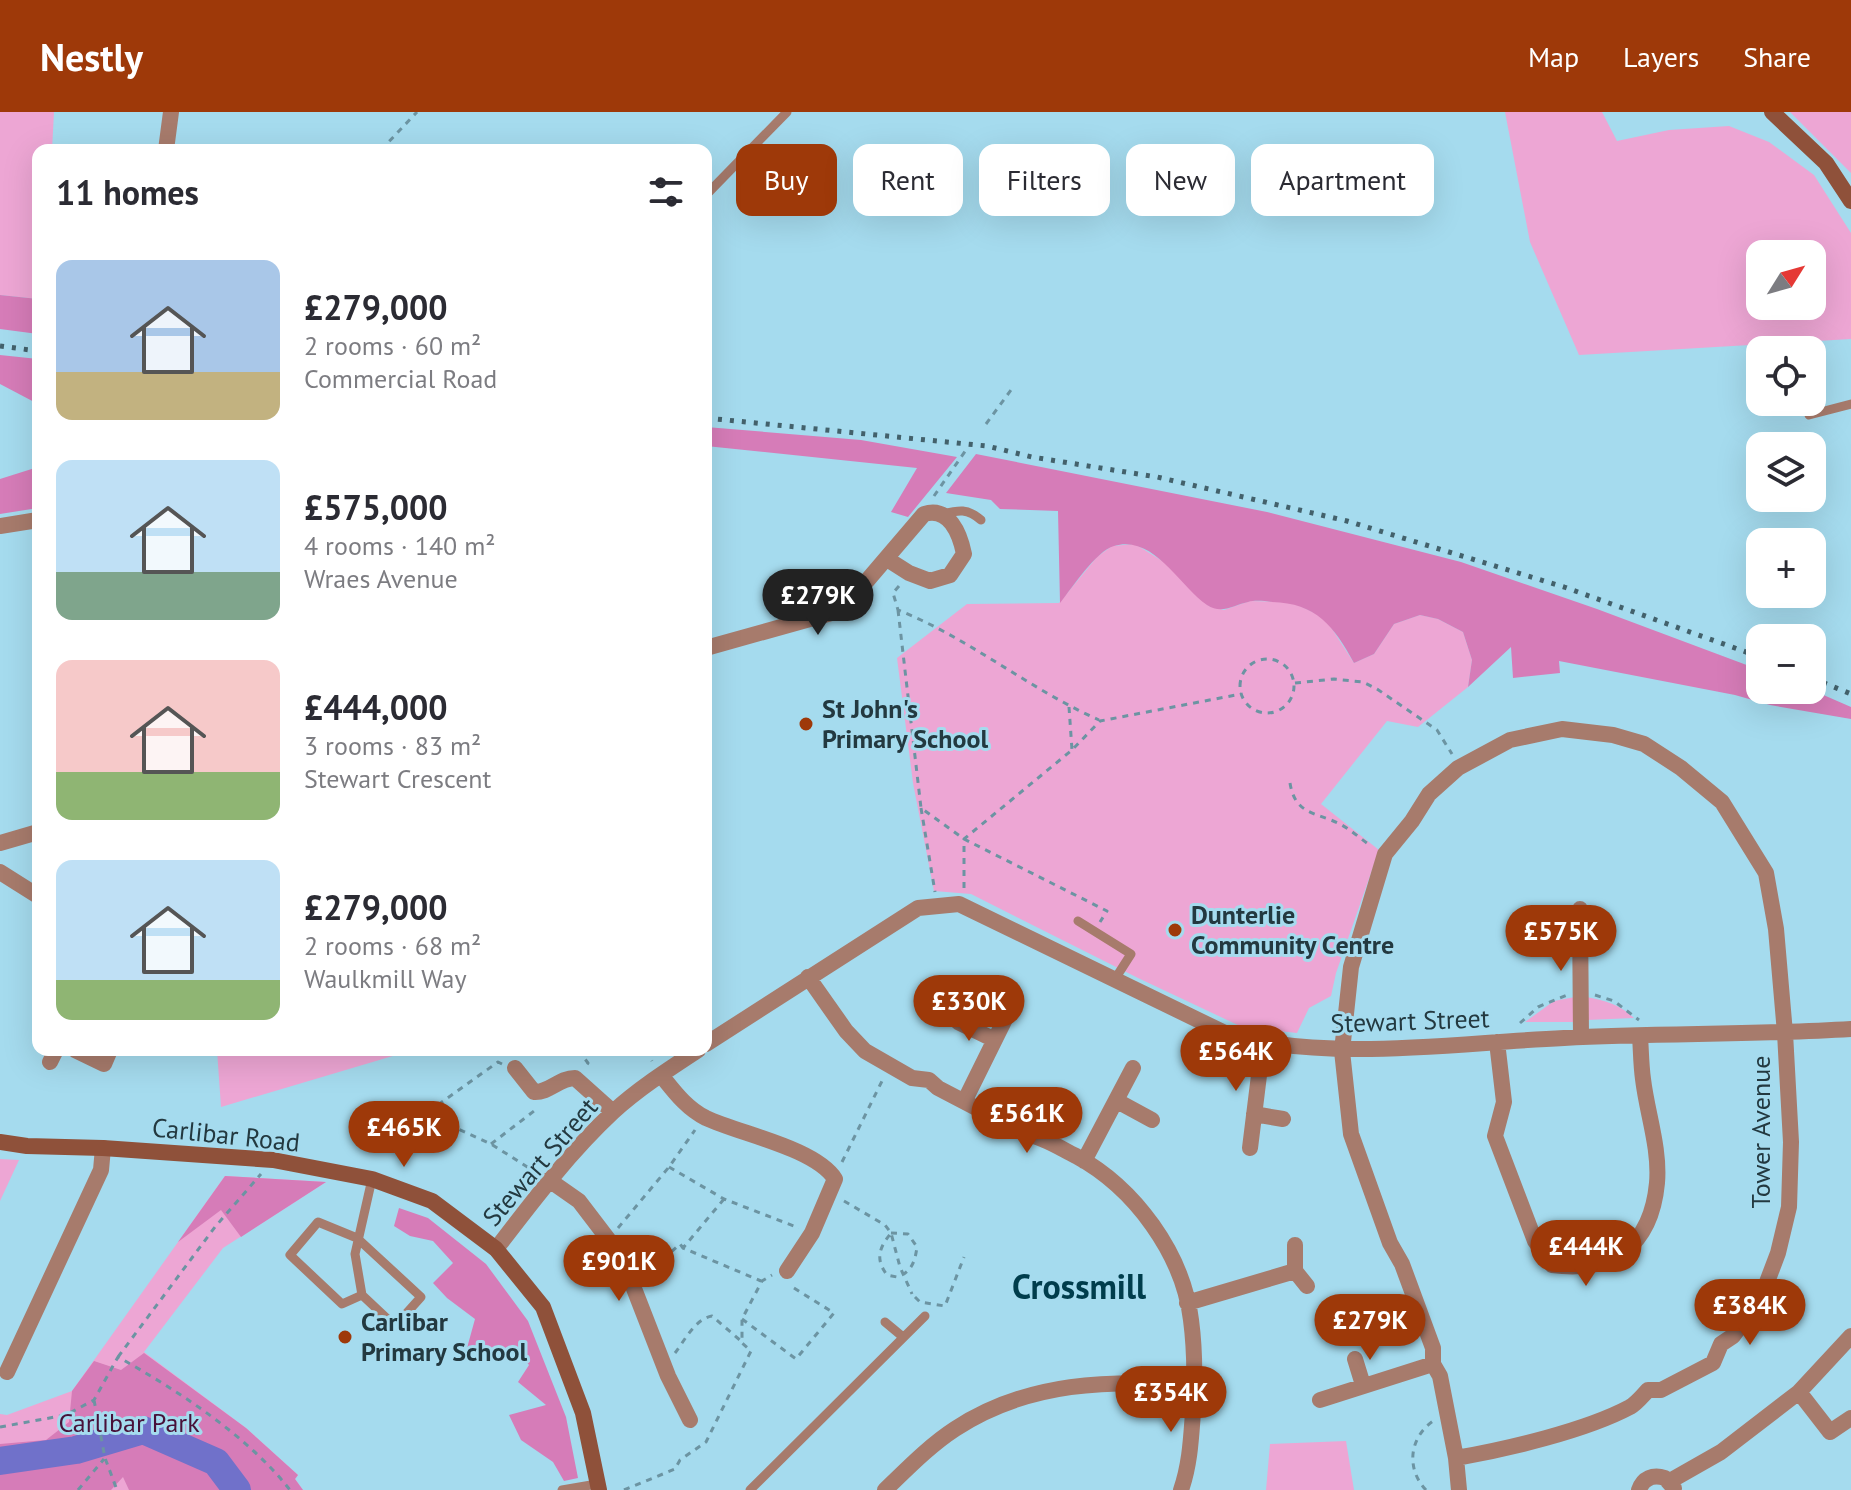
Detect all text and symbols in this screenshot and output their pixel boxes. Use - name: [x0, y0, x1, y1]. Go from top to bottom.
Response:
- text: Nestly: [40, 32, 143, 81]
- text: Map: [1528, 38, 1579, 75]
- text: Layers: [1623, 38, 1699, 75]
- text: Share: [1743, 38, 1811, 75]
- chip: Buy: [736, 144, 837, 216]
- chip: Rent: [853, 144, 963, 216]
- chip: Filters: [979, 144, 1110, 216]
- chip: New: [1126, 144, 1235, 216]
- chip: Apartment: [1251, 144, 1434, 216]
- text: 11 homes: [56, 170, 199, 214]
- icon: filters: [644, 170, 688, 214]
- north arrow: [1746, 240, 1826, 320]
- map controls: [1746, 240, 1826, 704]
- text: £279,000: [304, 285, 448, 329]
- icon: home: [120, 292, 216, 388]
- text: 2 rooms · 60 m²: [304, 329, 481, 362]
- button: locate: [1746, 336, 1826, 416]
- text: Commercial Road: [304, 362, 497, 395]
- button: layers: [1746, 432, 1826, 512]
- text: £575,000: [304, 485, 448, 529]
- icon: home: [120, 492, 216, 588]
- button: +: [1746, 528, 1826, 608]
- text: 4 rooms · 140 m²: [304, 529, 496, 562]
- text: Wraes Avenue: [304, 562, 458, 595]
- pin: £279K: [762, 569, 874, 637]
- text: £279K: [780, 578, 856, 611]
- button: −: [1746, 624, 1826, 704]
- text: £444,000: [304, 685, 448, 729]
- icon: home: [120, 692, 216, 788]
- place label: St John's Primary School: [822, 692, 988, 755]
- marker: St John's Primary School: [797, 715, 815, 733]
- text: 3 rooms · 83 m²: [304, 729, 481, 762]
- text: Stewart Crescent: [304, 762, 491, 795]
- text: £279,000: [304, 885, 448, 929]
- icon: home: [120, 892, 216, 988]
- place label: Dunterlie Community Centre: [1191, 898, 1394, 961]
- pin: £575K: [1505, 905, 1617, 973]
- text: £575K: [1523, 914, 1599, 947]
- marker: Dunterlie Community Centre: [1166, 921, 1184, 939]
- text: 2 rooms · 68 m²: [304, 929, 481, 962]
- text: Waulkmill Way: [304, 962, 467, 995]
- pin: £330K: [913, 975, 1025, 1043]
- text: £330K: [931, 984, 1007, 1017]
- street label: Stewart Street: [1330, 1001, 1490, 1040]
- pin: £564K: [1180, 1025, 1292, 1093]
- text: £564K: [1198, 1034, 1274, 1067]
- street label: Tower Avenue: [1744, 1056, 1777, 1208]
- pin: £561K: [971, 1087, 1083, 1155]
- street label: Stewart Street: [475, 1091, 604, 1233]
- text: £561K: [989, 1096, 1065, 1129]
- pin: £465K: [348, 1101, 460, 1169]
- street label: Carlibar Road: [150, 1110, 302, 1159]
- text: £465K: [366, 1110, 442, 1143]
- pin: £444K: [1530, 1220, 1642, 1288]
- text: £444K: [1548, 1229, 1624, 1262]
- pin: £901K: [563, 1235, 675, 1303]
- text: £901K: [581, 1244, 657, 1277]
- district label: Crossmill: [1012, 1264, 1147, 1308]
- pin: £384K: [1694, 1279, 1806, 1347]
- text: £384K: [1712, 1288, 1788, 1321]
- pin: £279K: [1314, 1294, 1426, 1362]
- text: £279K: [1332, 1303, 1408, 1336]
- place label: Carlibar Primary School: [361, 1305, 527, 1368]
- marker: Carlibar Primary School: [336, 1328, 354, 1346]
- pin: £354K: [1115, 1366, 1227, 1434]
- text: £354K: [1133, 1375, 1209, 1408]
- park label: Carlibar Park: [58, 1406, 200, 1439]

